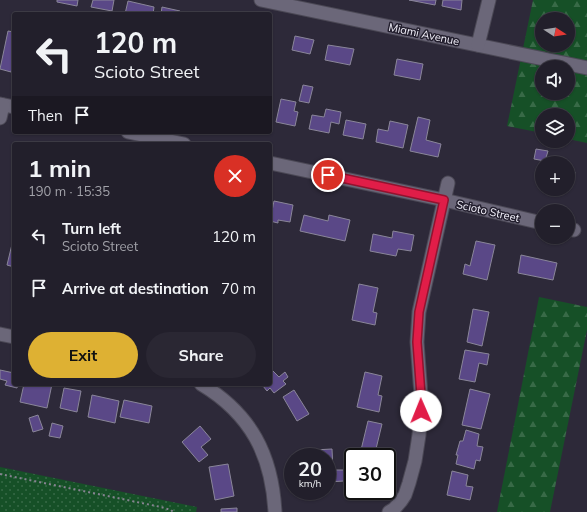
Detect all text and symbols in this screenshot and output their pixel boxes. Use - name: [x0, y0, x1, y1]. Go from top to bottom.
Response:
- north arrow: [535, 12, 575, 52]
- map controls: [535, 12, 575, 244]
- street label: Miami Avenue: [387, 20, 461, 48]
- text: 120 m: [94, 25, 177, 60]
- icon: left: [28, 28, 80, 80]
- text: Scioto Street: [94, 60, 200, 83]
- button: sound: [535, 60, 575, 100]
- icon: arrive: [71, 104, 93, 126]
- text: Then: [28, 106, 63, 125]
- button: layers: [535, 108, 575, 148]
- text: 1 min: [28, 153, 91, 183]
- button: close: [214, 155, 256, 197]
- button: +: [535, 156, 575, 196]
- pin: [311, 158, 345, 192]
- icon: arrive: [317, 164, 339, 186]
- text: 190 m · 15:35: [28, 183, 110, 199]
- street label: Scioto Street: [455, 197, 521, 225]
- button: −: [535, 204, 575, 244]
- text: Turn left: [62, 219, 121, 238]
- icon: left: [28, 225, 50, 247]
- text: 120 m: [212, 227, 256, 246]
- text: Scioto Street: [62, 238, 138, 254]
- icon: arrive: [28, 277, 50, 299]
- text: Arrive at destination: [62, 279, 209, 298]
- text: 70 m: [221, 279, 256, 298]
- button: Exit: [28, 332, 138, 378]
- button: Share: [146, 332, 256, 378]
- position arrow: [400, 390, 442, 432]
- speed limit sign: 30: [344, 448, 396, 500]
- text: 20: [298, 456, 322, 481]
- text: km/h: [299, 477, 321, 490]

